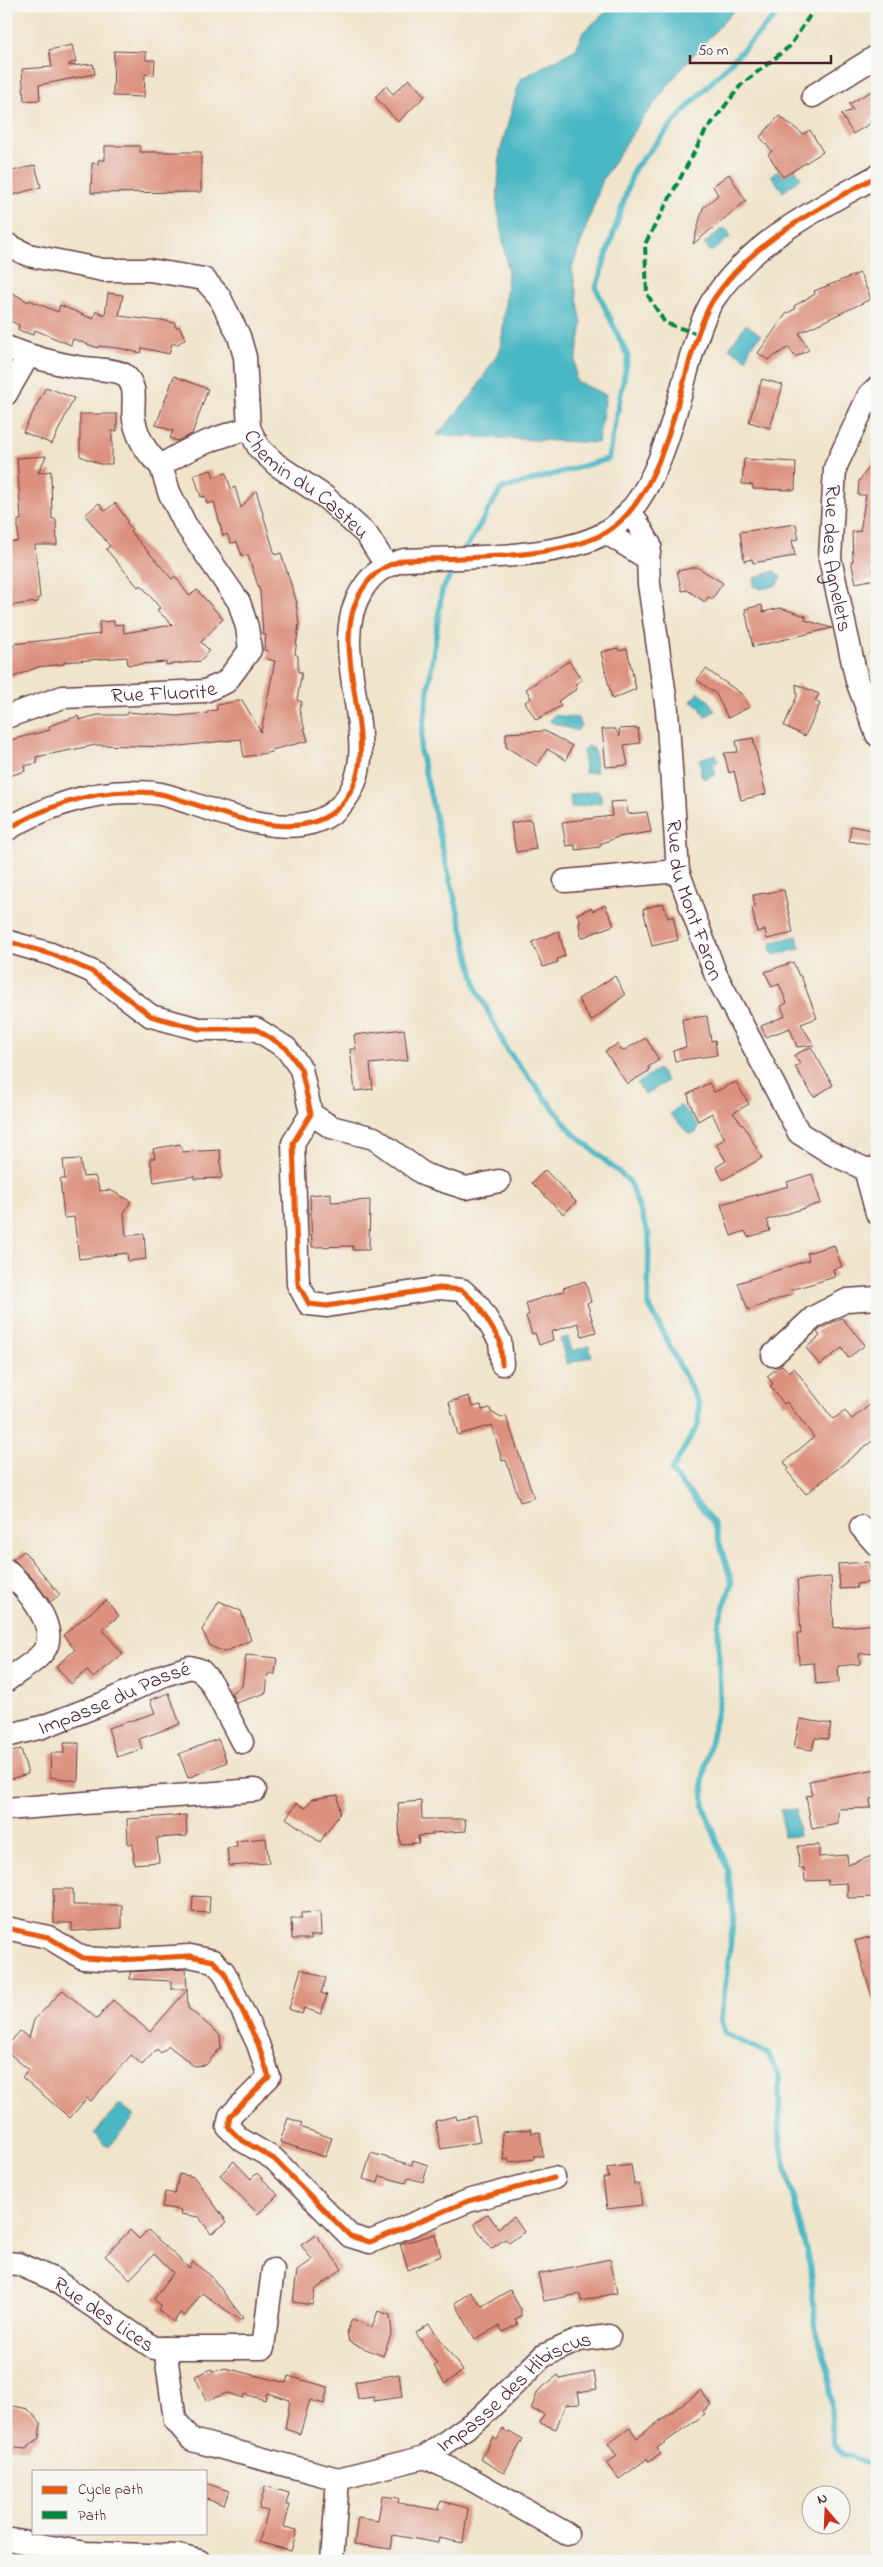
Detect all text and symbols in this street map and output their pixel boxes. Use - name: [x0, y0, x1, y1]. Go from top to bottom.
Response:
- scale bar: [690, 32, 832, 64]
- text: 50 m: [698, 40, 729, 62]
- street label: Chemin du Casteu: [235, 425, 375, 547]
- street label: Rue des Agnelets: [813, 484, 859, 635]
- street label: Rue Fluorite: [110, 674, 222, 712]
- street label: Rue du Mont Faron: [658, 819, 730, 987]
- street label: Impasse du Passé: [36, 1655, 195, 1744]
- street label: Rue des Lices: [46, 2270, 160, 2361]
- street label: Impasse des Hibiscus: [431, 2325, 594, 2461]
- legend: [32, 2470, 208, 2534]
- text: Cycle path: [78, 2479, 143, 2502]
- north arrow: [800, 2484, 850, 2534]
- text: N: [814, 2488, 830, 2511]
- text: Path: [78, 2505, 106, 2527]

